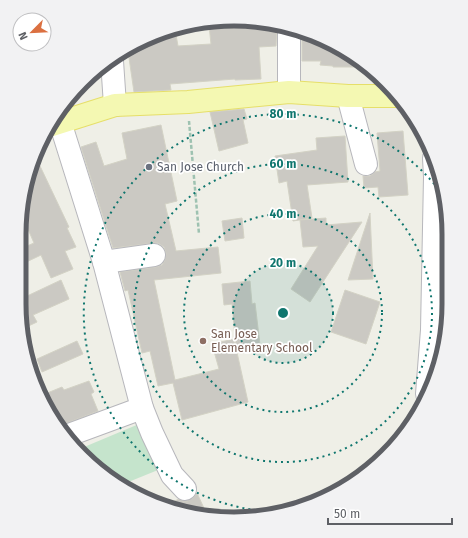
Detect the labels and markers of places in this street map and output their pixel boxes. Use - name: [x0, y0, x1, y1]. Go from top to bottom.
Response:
- place label: San Jose Church: [157, 160, 244, 174]
- marker: San Jose Church: [144, 162, 154, 172]
- centre of rings: [276, 306, 290, 320]
- place label: San Jose Elementary School: [211, 327, 313, 355]
- marker: San Jose Elementary School: [198, 336, 208, 346]

